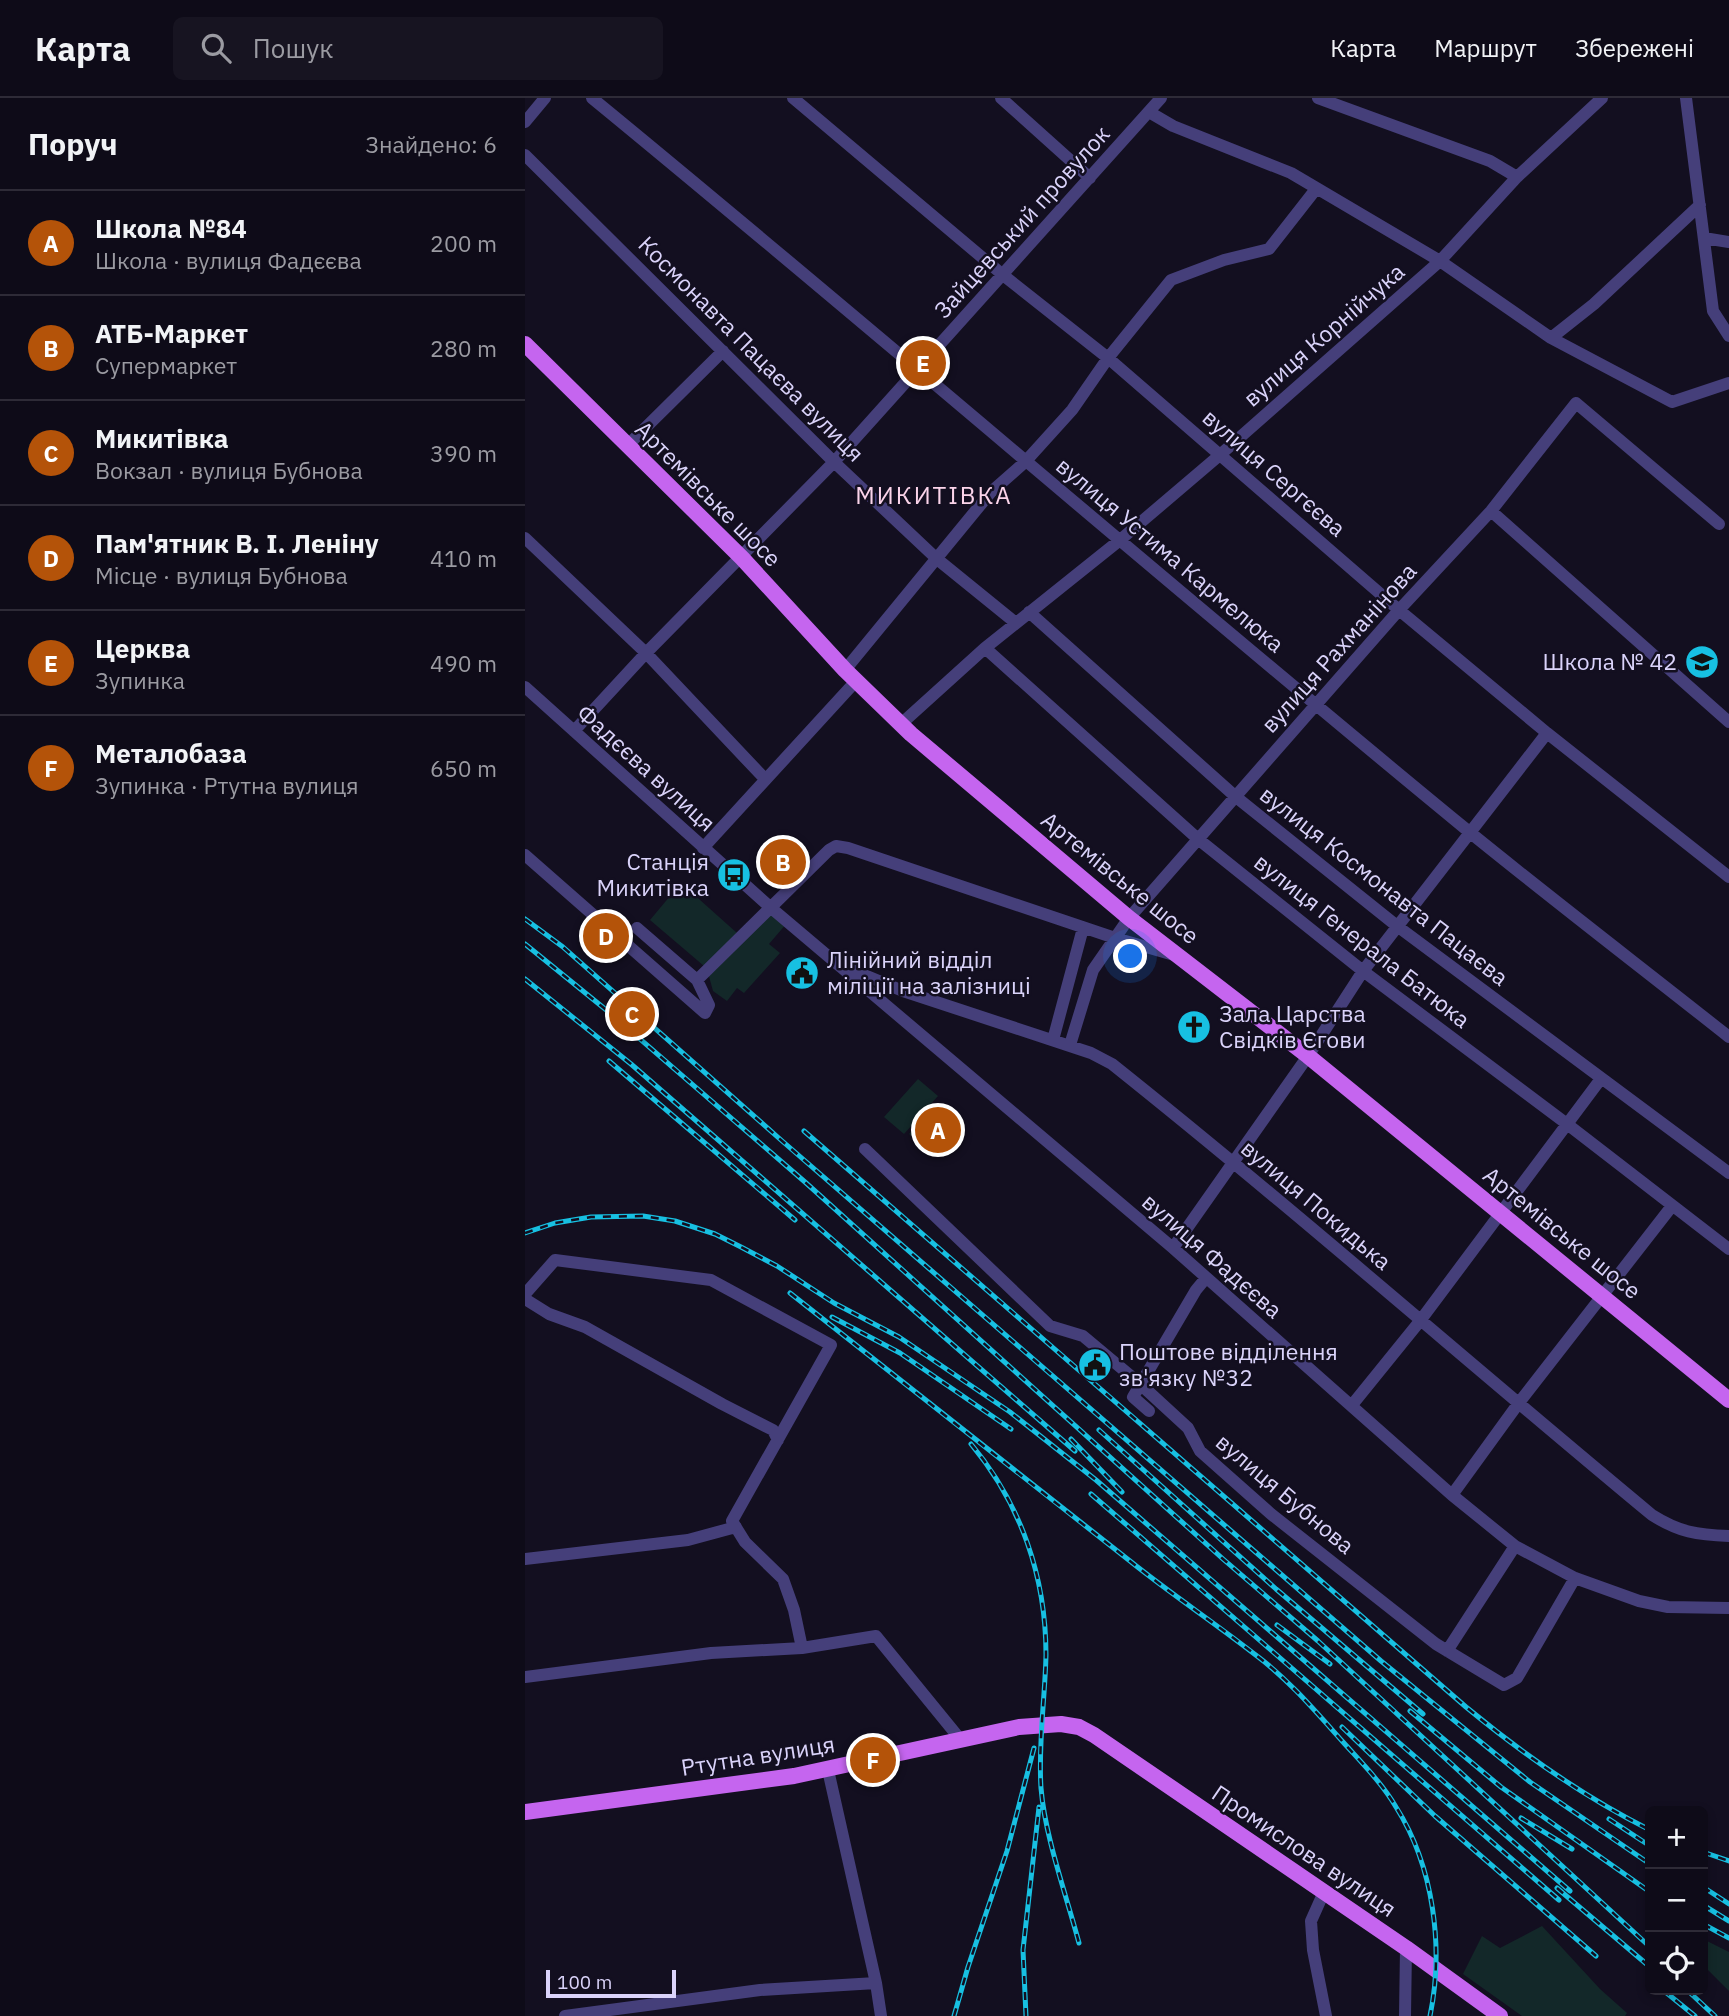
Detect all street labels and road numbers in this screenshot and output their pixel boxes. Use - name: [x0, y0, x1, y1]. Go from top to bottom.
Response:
- street label: Зайцевський провулок: [927, 119, 1116, 324]
- street label: Космонавта Пацаєва вулиця: [632, 229, 871, 468]
- street label: вулиця Корнійчука: [1237, 256, 1410, 412]
- street label: вулиця Сергєєва: [1197, 402, 1352, 543]
- street label: Артемівське шосе: [629, 414, 788, 573]
- street label: вулиця Устима Кармелюка: [1050, 450, 1291, 658]
- street label: вулиця Рахманінова: [1254, 556, 1423, 739]
- street label: Фадєєва вулиця: [571, 697, 722, 837]
- street label: вулиця Космонавта Пацаєва: [1254, 779, 1515, 992]
- street label: Артемівське шосе: [1036, 804, 1206, 950]
- street label: вулиця Генерала Батюка: [1248, 846, 1477, 1034]
- street label: вулиця Покидька: [1235, 1133, 1398, 1276]
- street label: Артемівське шосе: [1478, 1159, 1648, 1305]
- street label: вулиця Фадєєва: [1136, 1186, 1289, 1324]
- street label: вулиця Бубнова: [1210, 1426, 1361, 1560]
- street label: Ртутна вулиця: [679, 1728, 837, 1782]
- street label: Промислова вулиця: [1207, 1777, 1402, 1923]

